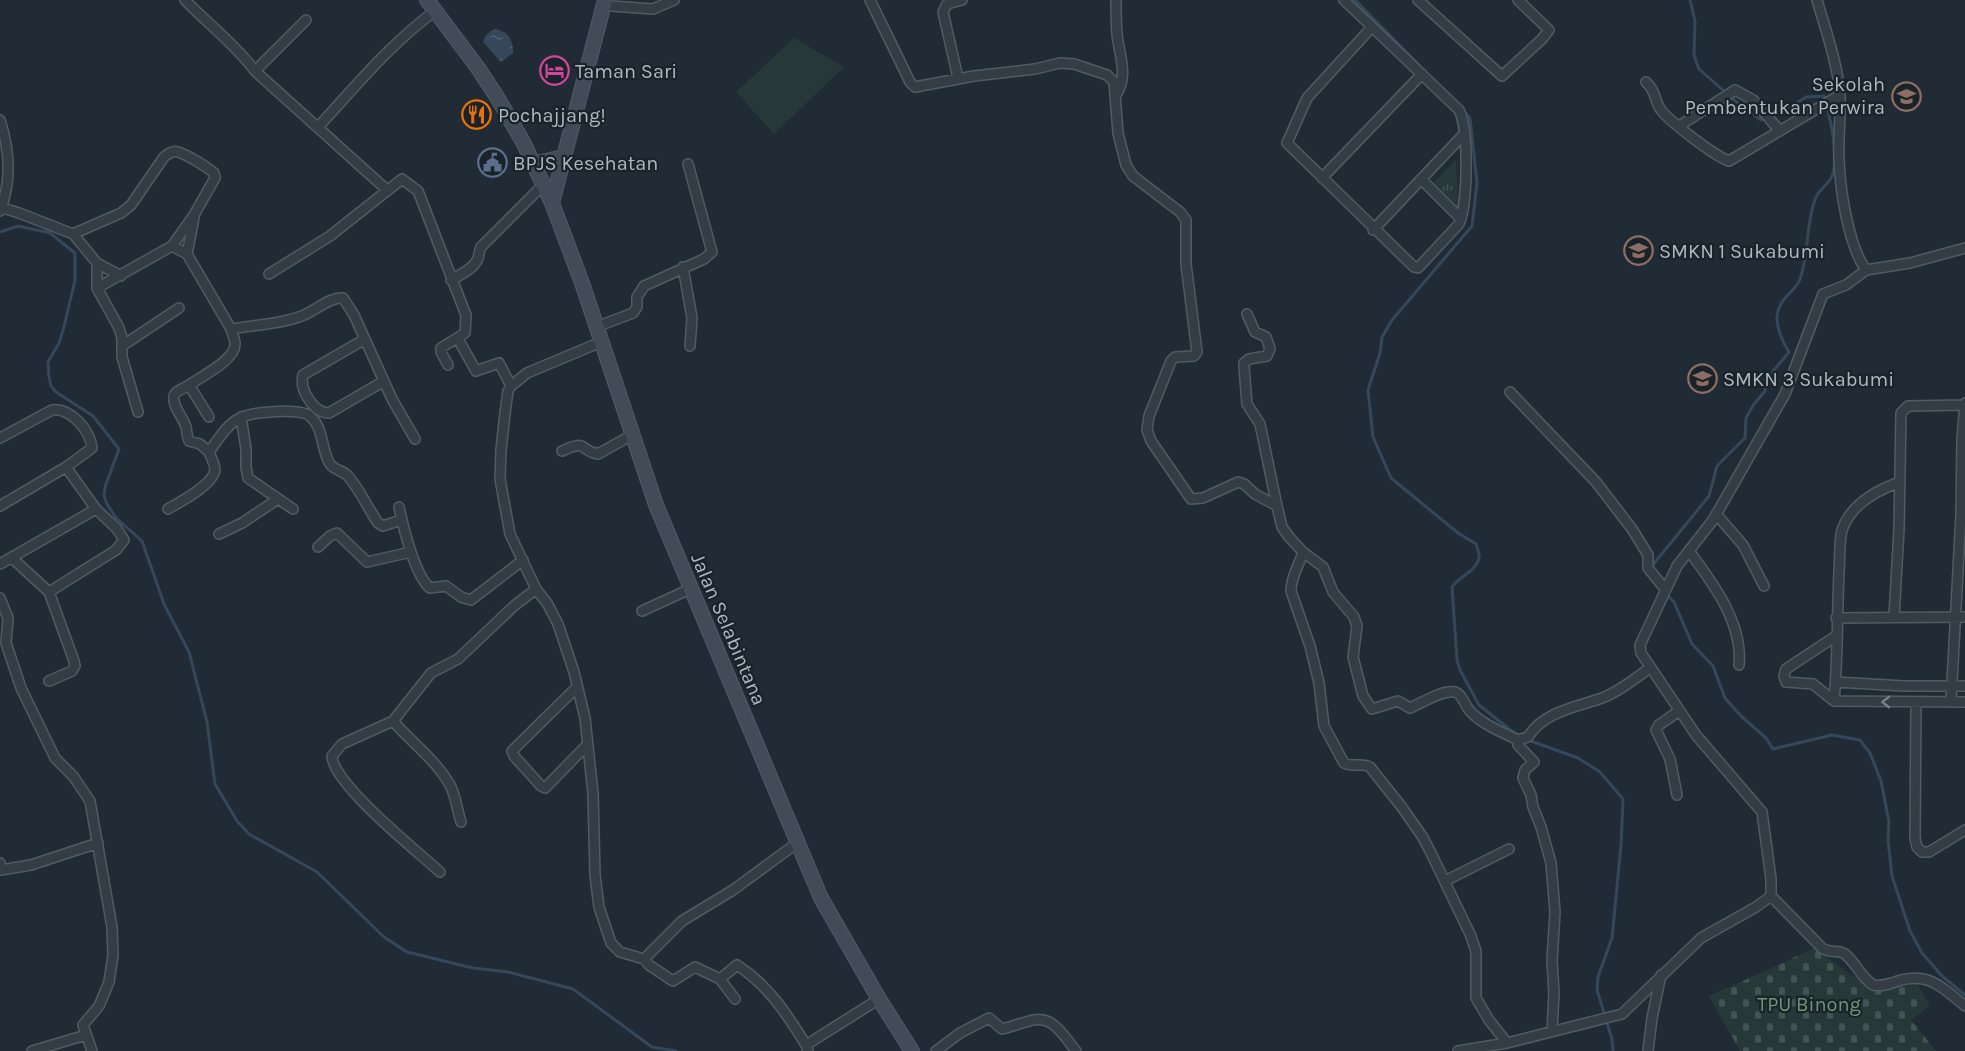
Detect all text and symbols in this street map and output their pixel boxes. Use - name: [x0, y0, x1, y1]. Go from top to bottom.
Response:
- hotel icon: Taman Sari: [538, 55, 570, 87]
- place label: Taman Sari: [575, 60, 677, 83]
- place label: Sekolah Pembentukan Perwira: [1685, 73, 1885, 119]
- school or university icon: Sekolah Pembentukan Perwira: [1890, 80, 1922, 112]
- restaurant icon: Pochajjang!: [461, 99, 493, 131]
- place label: Pochajjang!: [498, 104, 606, 127]
- public building icon: BPJS Kesehatan: [476, 147, 508, 179]
- place label: BPJS Kesehatan: [513, 152, 658, 175]
- school or university icon: SMKN 1 Sukabumi: [1622, 235, 1654, 267]
- place label: SMKN 1 Sukabumi: [1659, 240, 1825, 263]
- school or university icon: SMKN 3 Sukabumi: [1686, 363, 1718, 395]
- place label: SMKN 3 Sukabumi: [1723, 368, 1894, 391]
- street label: Jalan Selabintana: [686, 550, 771, 709]
- one-way arrow: [1881, 696, 1890, 708]
- park label: TPU Binong: [1757, 993, 1861, 1016]

